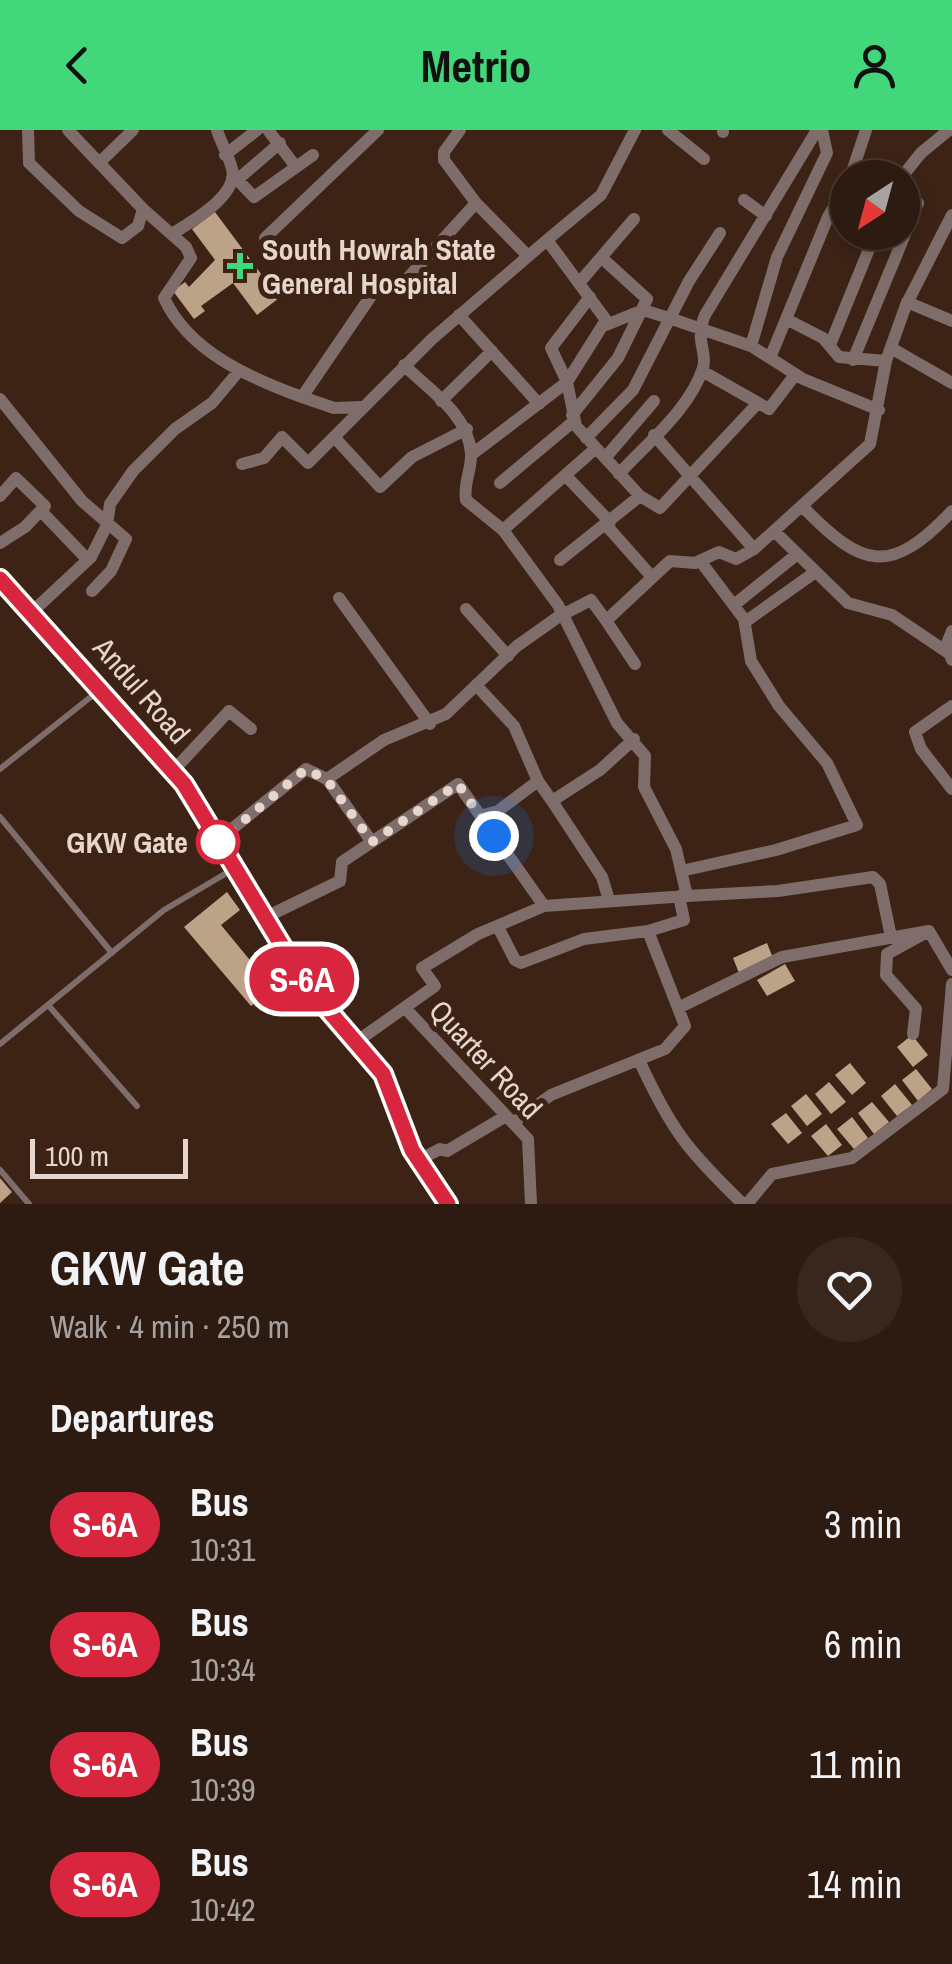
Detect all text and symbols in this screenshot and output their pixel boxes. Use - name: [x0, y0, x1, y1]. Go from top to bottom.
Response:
- text: Metrio: [421, 35, 531, 96]
- icon: back: [50, 38, 105, 93]
- icon: person: [847, 38, 902, 93]
- north arrow: [830, 160, 920, 250]
- map controls: [830, 160, 920, 250]
- place label: South Howrah State General Hospital: [262, 229, 496, 303]
- marker: South Howrah State General Hospital: [227, 253, 253, 279]
- street label: Andul Road: [84, 628, 199, 752]
- your location: [469, 811, 519, 861]
- marker: GKW Gate: [197, 821, 239, 863]
- place label: GKW Gate: [66, 822, 188, 862]
- line badge: S-6A: [232, 946, 372, 1012]
- text: S-6A: [269, 956, 335, 1003]
- street label: Quarter Road: [421, 991, 551, 1127]
- scale bar: [30, 1134, 188, 1178]
- text: 100 m: [45, 1137, 109, 1175]
- text: GKW Gate: [50, 1235, 245, 1300]
- button: heart: [797, 1237, 902, 1342]
- text: Walk · 4 min · 250 m: [50, 1305, 290, 1348]
- text: Departures: [50, 1393, 215, 1444]
- text: Bus: [190, 1477, 249, 1528]
- text: 3 min: [824, 1499, 902, 1550]
- text: S-6A: [72, 1501, 138, 1548]
- text: 10:31: [190, 1528, 256, 1571]
- text: Bus: [190, 1597, 249, 1648]
- text: 6 min: [824, 1619, 902, 1670]
- text: S-6A: [72, 1621, 138, 1668]
- text: 10:34: [190, 1648, 256, 1691]
- text: Bus: [190, 1717, 249, 1768]
- text: 11 min: [809, 1739, 902, 1790]
- text: S-6A: [72, 1741, 138, 1788]
- text: 10:39: [190, 1768, 256, 1811]
- text: Bus: [190, 1837, 249, 1888]
- text: 14 min: [807, 1859, 902, 1910]
- text: S-6A: [72, 1861, 138, 1908]
- text: 10:42: [190, 1888, 256, 1931]

